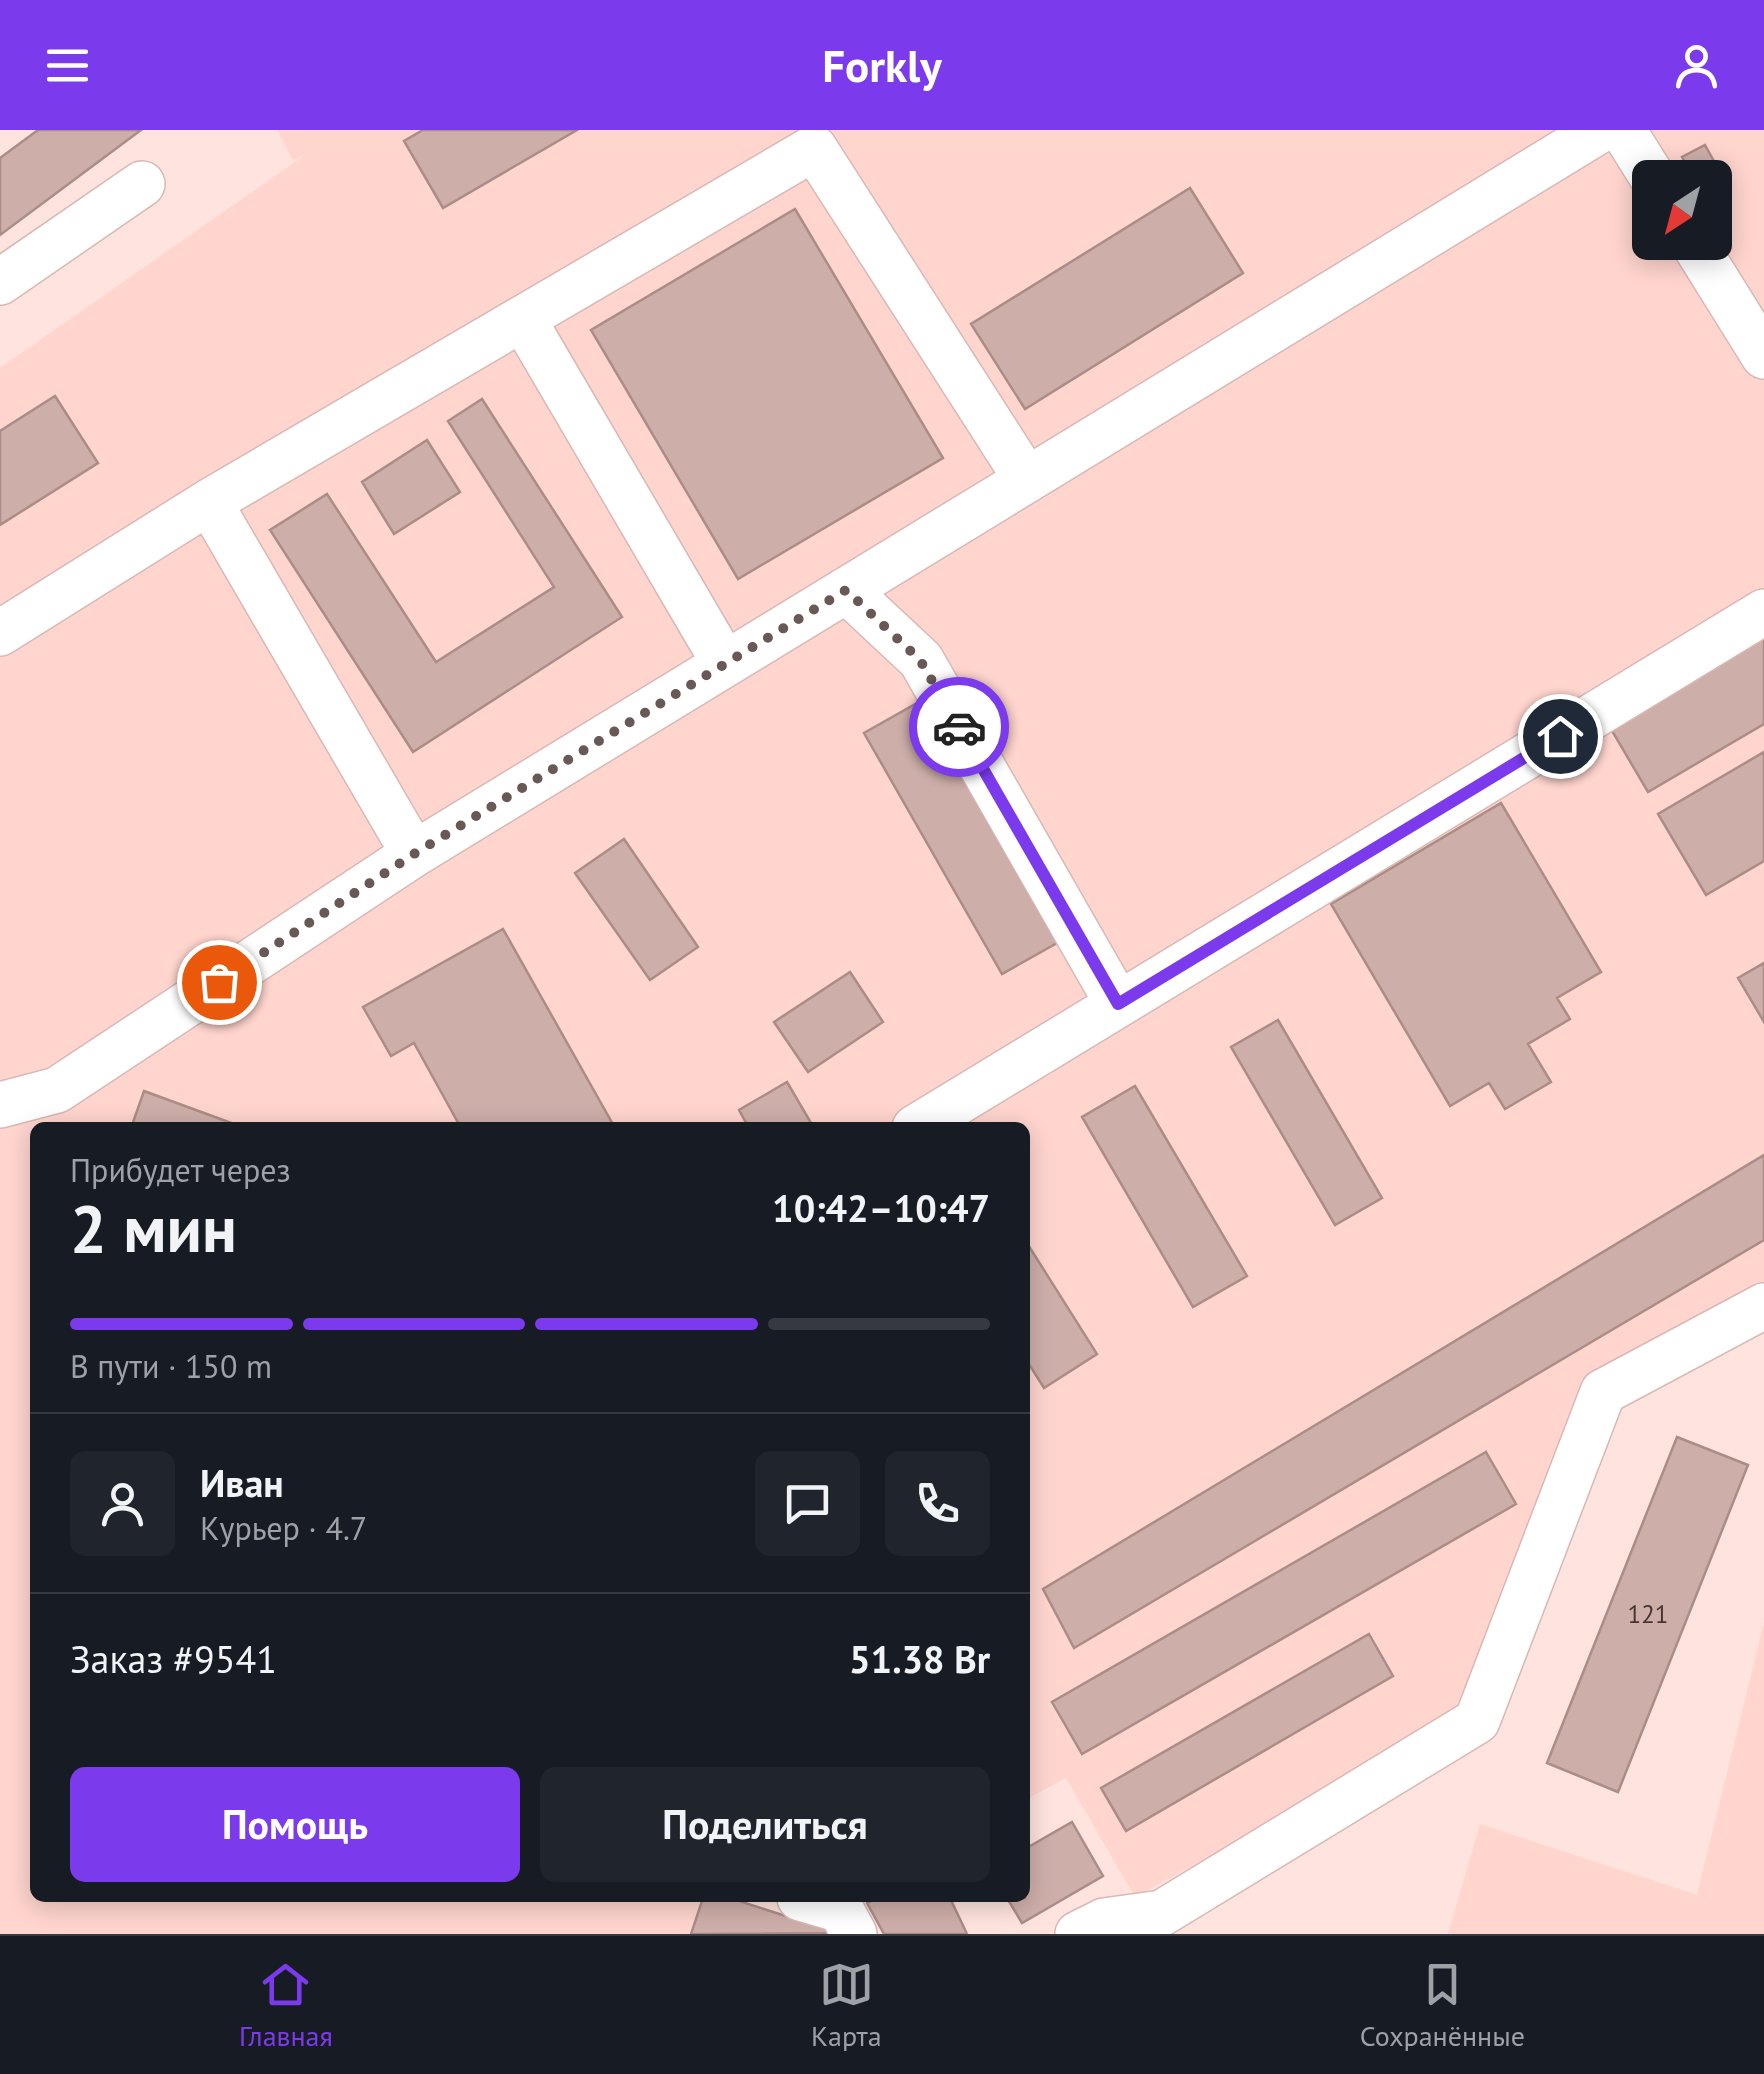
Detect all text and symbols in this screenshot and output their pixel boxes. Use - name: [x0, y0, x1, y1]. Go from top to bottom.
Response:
- text: Forkly: [822, 36, 942, 94]
- icon: menu: [40, 38, 95, 93]
- icon: person: [1669, 38, 1724, 93]
- north arrow: [1632, 160, 1732, 260]
- map controls: [1632, 160, 1732, 260]
- courier: [909, 677, 1009, 777]
- pin: [1518, 694, 1603, 779]
- icon: car: [932, 700, 987, 755]
- icon: home: [1533, 709, 1588, 764]
- pin: [177, 940, 262, 1025]
- icon: bag: [192, 955, 247, 1010]
- text: Прибудет через: [70, 1149, 291, 1191]
- text: 10:42–10:47: [772, 1183, 990, 1232]
- text: 2 мин: [70, 1186, 237, 1270]
- text: В пути · 150 m: [70, 1345, 272, 1387]
- button: person: [70, 1451, 175, 1556]
- button: chat: [755, 1451, 860, 1556]
- button: phone: [885, 1451, 990, 1556]
- text: Иван: [200, 1458, 284, 1507]
- text: Курьер · 4.7: [200, 1507, 367, 1549]
- house number: 121: [1628, 1598, 1668, 1630]
- text: Заказ #9541: [70, 1634, 277, 1683]
- text: 51.38 Br: [849, 1634, 990, 1683]
- button: Помощь: [70, 1767, 520, 1882]
- button: Поделиться: [540, 1767, 990, 1882]
- tab: Главная: [239, 1957, 333, 2054]
- tab: Карта: [811, 1957, 882, 2054]
- tab: Сохранённые: [1360, 1957, 1525, 2054]

